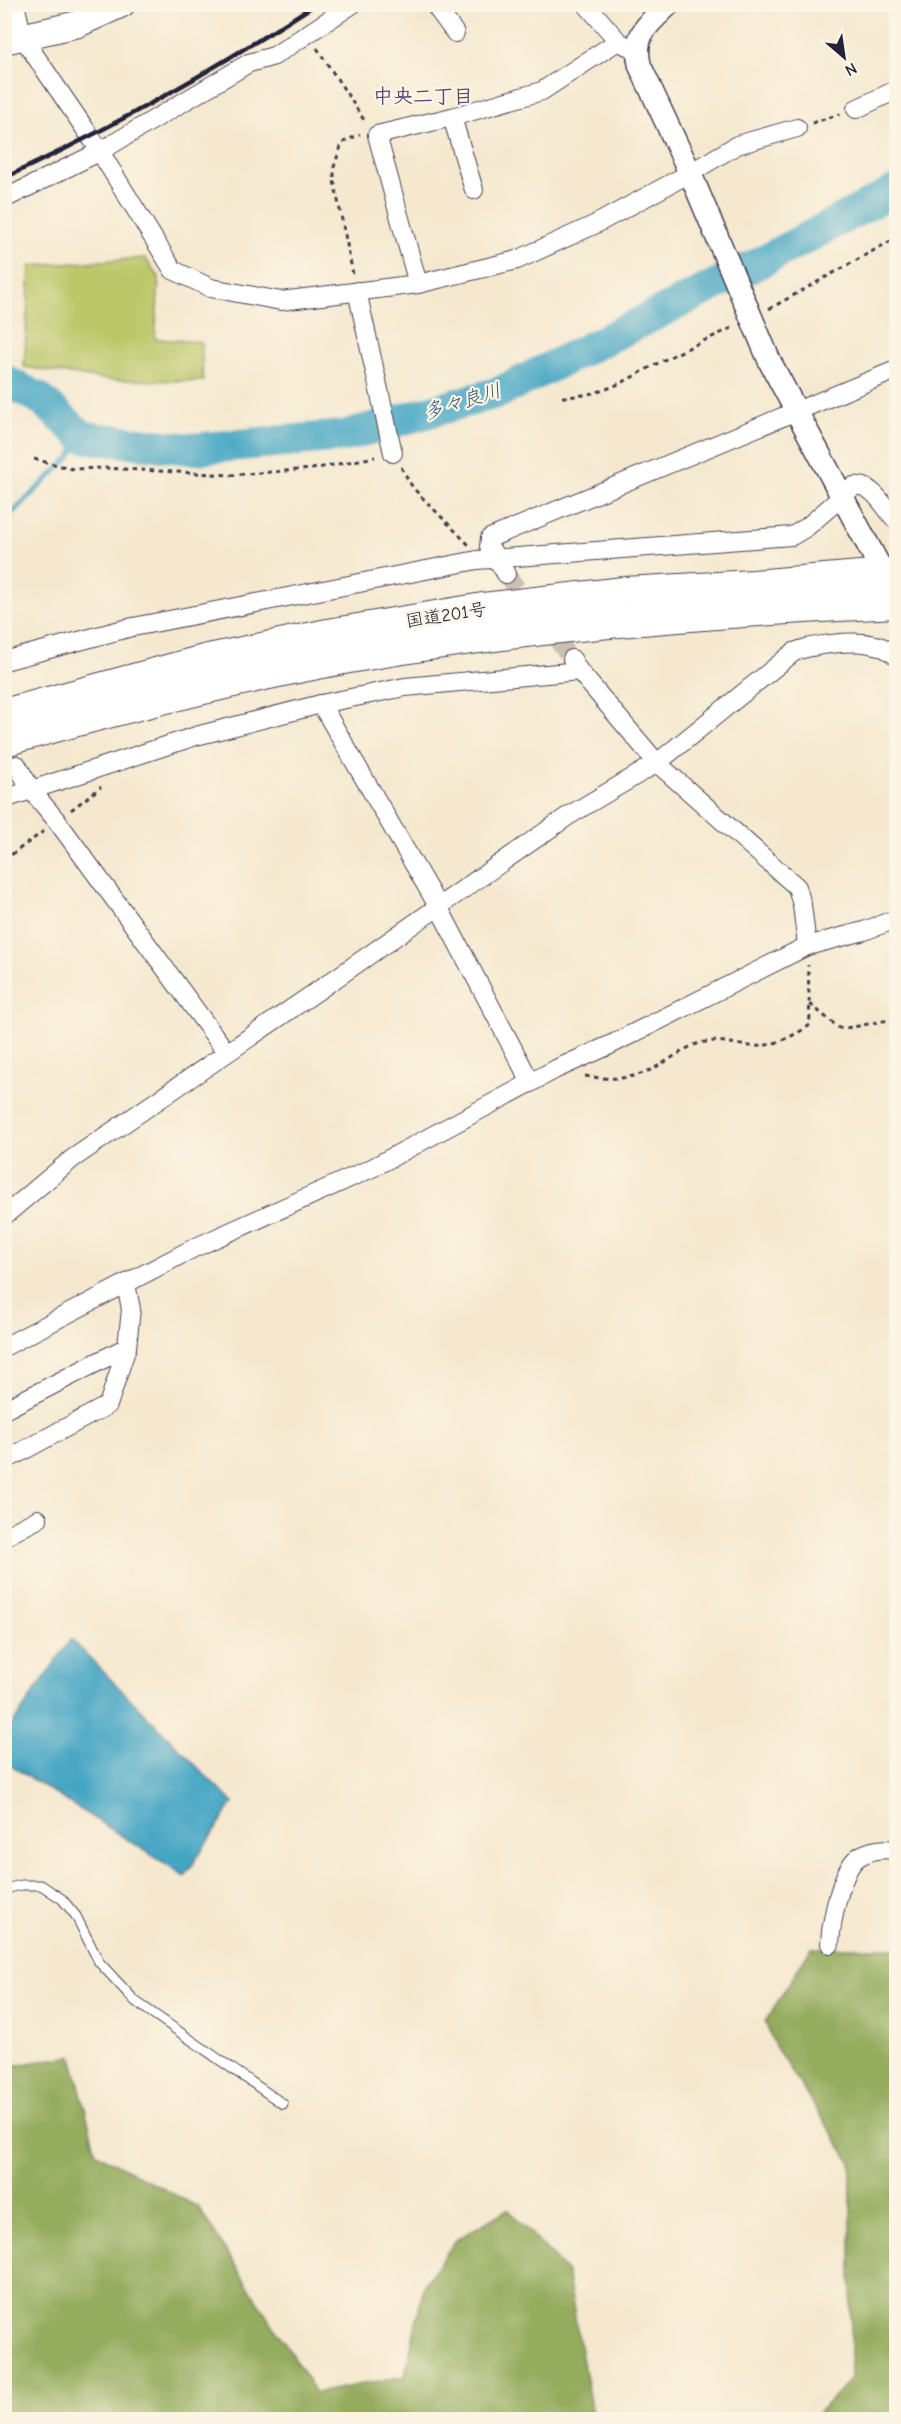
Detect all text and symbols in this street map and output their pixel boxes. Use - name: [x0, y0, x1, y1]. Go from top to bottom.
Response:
- north arrow: [814, 27, 874, 87]
- text: N: [842, 59, 860, 80]
- district label: 中央二丁目: [373, 85, 473, 108]
- water label: 多々良川: [421, 379, 504, 424]
- street label: 国道201号: [404, 599, 488, 632]

